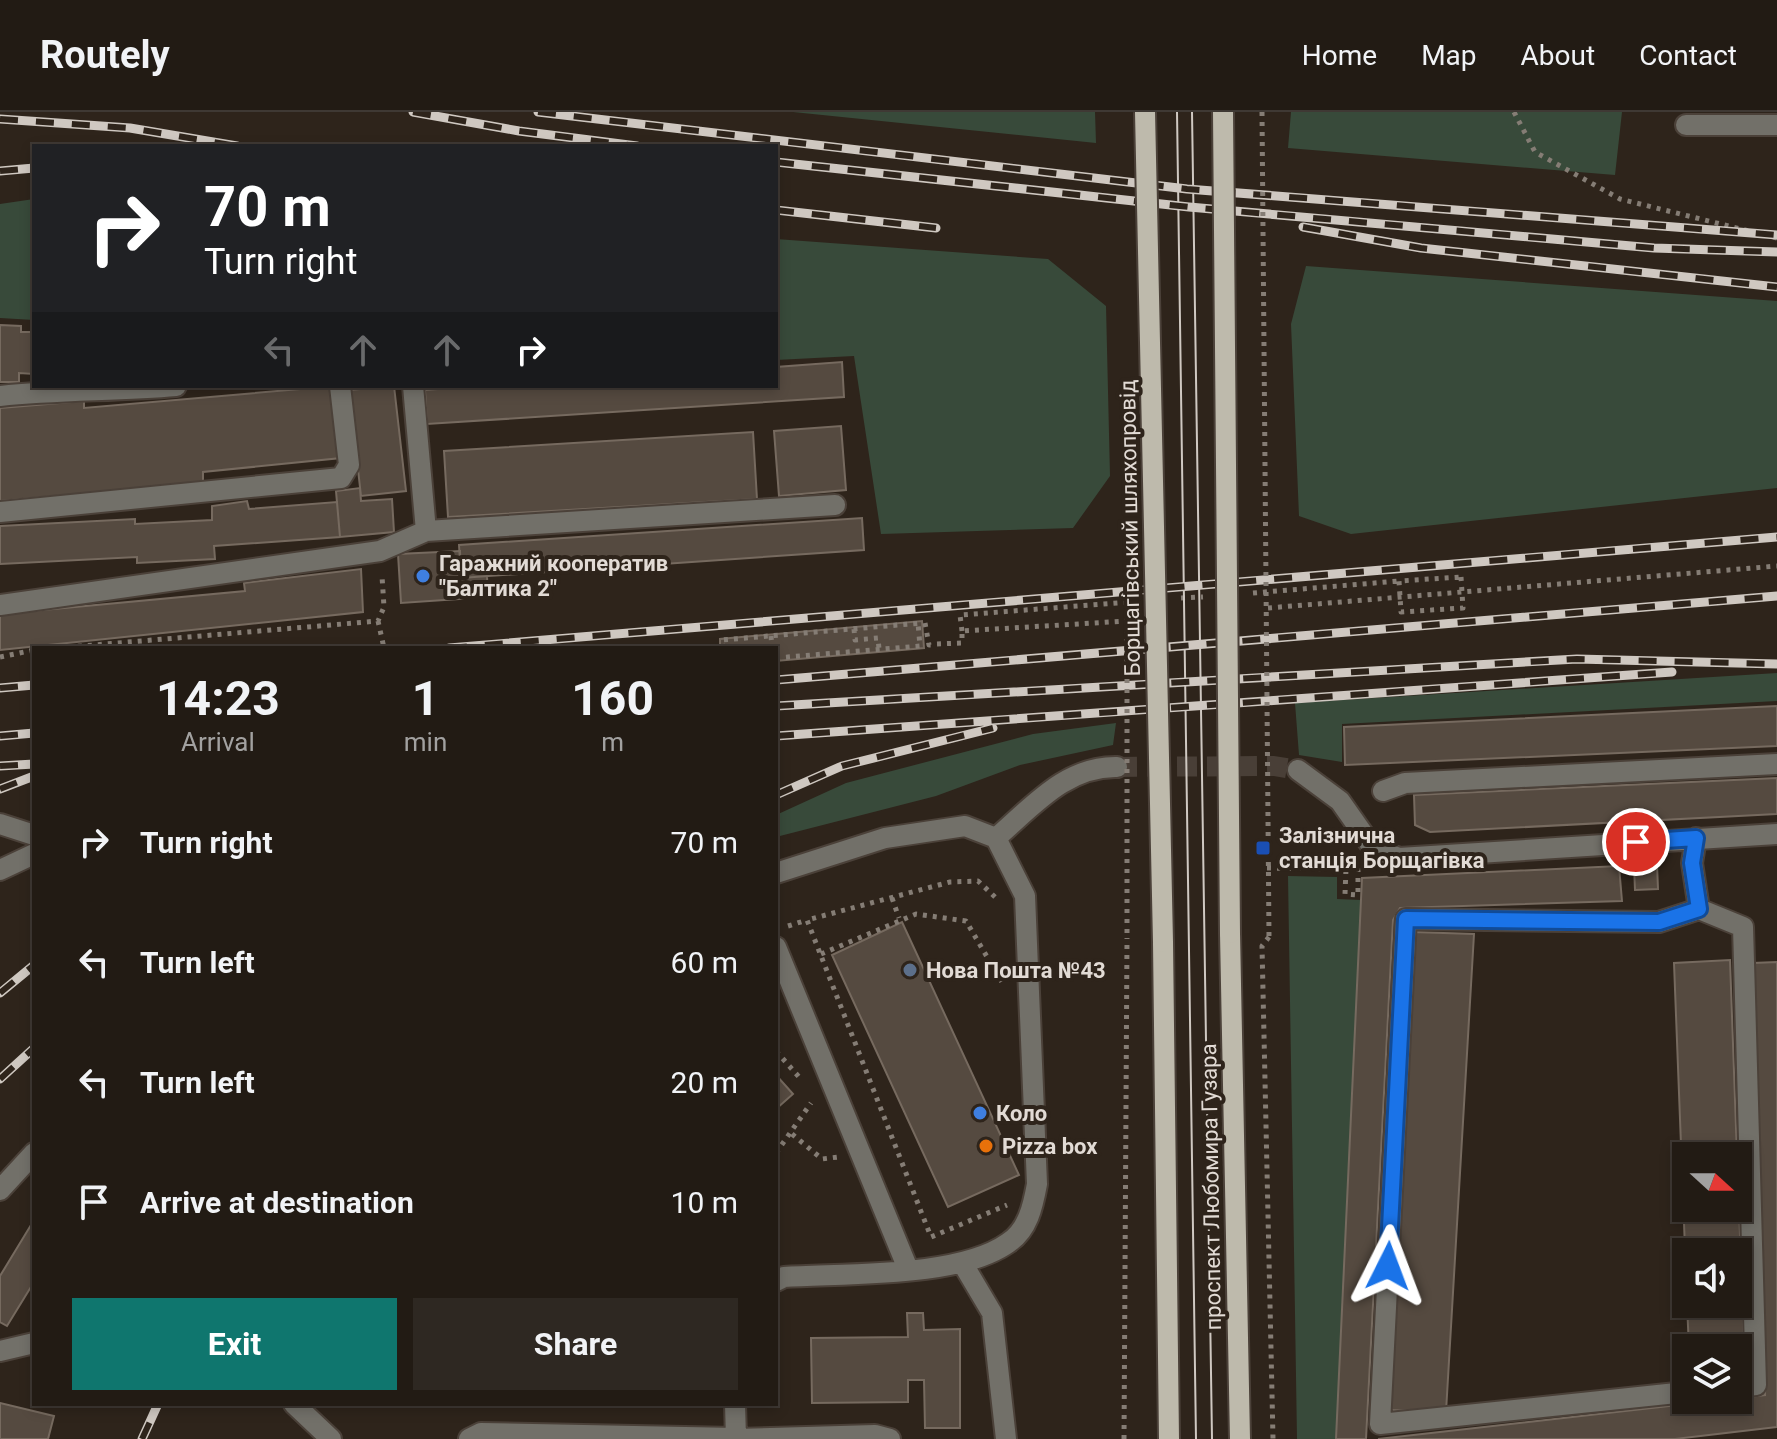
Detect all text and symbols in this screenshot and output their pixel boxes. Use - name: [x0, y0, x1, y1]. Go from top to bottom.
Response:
- text: Routely: [40, 33, 170, 77]
- text: Home: [1302, 39, 1377, 72]
- text: Map: [1421, 39, 1477, 72]
- text: About: [1521, 39, 1595, 72]
- text: Contact: [1639, 39, 1737, 72]
- text: 70 m: [204, 174, 331, 240]
- icon: right: [72, 176, 176, 280]
- text: Turn right: [204, 241, 357, 283]
- icon: left: [257, 328, 301, 372]
- icon: ahead: [341, 328, 385, 372]
- icon: ahead: [425, 328, 469, 372]
- icon: right: [509, 328, 553, 372]
- street label: Борщагівський шляхопровід: [1115, 379, 1145, 677]
- place label: Гаражний кооператив "Балтика 2": [439, 551, 668, 601]
- marker: Гаражний кооператив "Балтика 2": [414, 567, 432, 585]
- text: 14:23: [156, 670, 280, 727]
- text: 1: [412, 670, 439, 727]
- text: 160: [571, 670, 654, 727]
- text: Arrival: [181, 727, 255, 757]
- text: min: [404, 727, 447, 757]
- text: m: [601, 727, 624, 757]
- pin: [1602, 808, 1670, 876]
- icon: right: [72, 820, 116, 864]
- icon: arrive: [1614, 820, 1658, 864]
- place label: Залізнична станція Борщагівка: [1279, 823, 1485, 873]
- text: Turn right: [140, 825, 273, 860]
- text: 70 m: [671, 825, 738, 860]
- marker: Залізнична станція Борщагівка: [1254, 839, 1272, 857]
- icon: left: [72, 940, 116, 984]
- text: Turn left: [140, 945, 255, 980]
- text: 60 m: [671, 945, 738, 980]
- place label: Нова Пошта №43: [926, 958, 1106, 983]
- marker: Нова Пошта №43: [901, 961, 919, 979]
- street label: проспект Любомира Гузара: [1196, 1043, 1226, 1331]
- icon: left: [72, 1060, 116, 1104]
- text: Turn left: [140, 1065, 255, 1100]
- text: 20 m: [671, 1065, 738, 1100]
- place label: Коло: [996, 1101, 1047, 1126]
- marker: Коло: [971, 1104, 989, 1122]
- place label: Pizza box: [1002, 1134, 1098, 1159]
- marker: Pizza box: [977, 1137, 995, 1155]
- north arrow: [1672, 1142, 1752, 1222]
- map controls: [1672, 1142, 1752, 1414]
- icon: arrive: [72, 1180, 116, 1224]
- text: Arrive at destination: [140, 1185, 414, 1220]
- text: 10 m: [671, 1185, 738, 1220]
- position arrow: [1346, 1224, 1430, 1308]
- button: sound: [1672, 1238, 1752, 1318]
- button: Exit: [72, 1298, 397, 1390]
- button: Share: [413, 1298, 738, 1390]
- button: layers: [1672, 1334, 1752, 1414]

